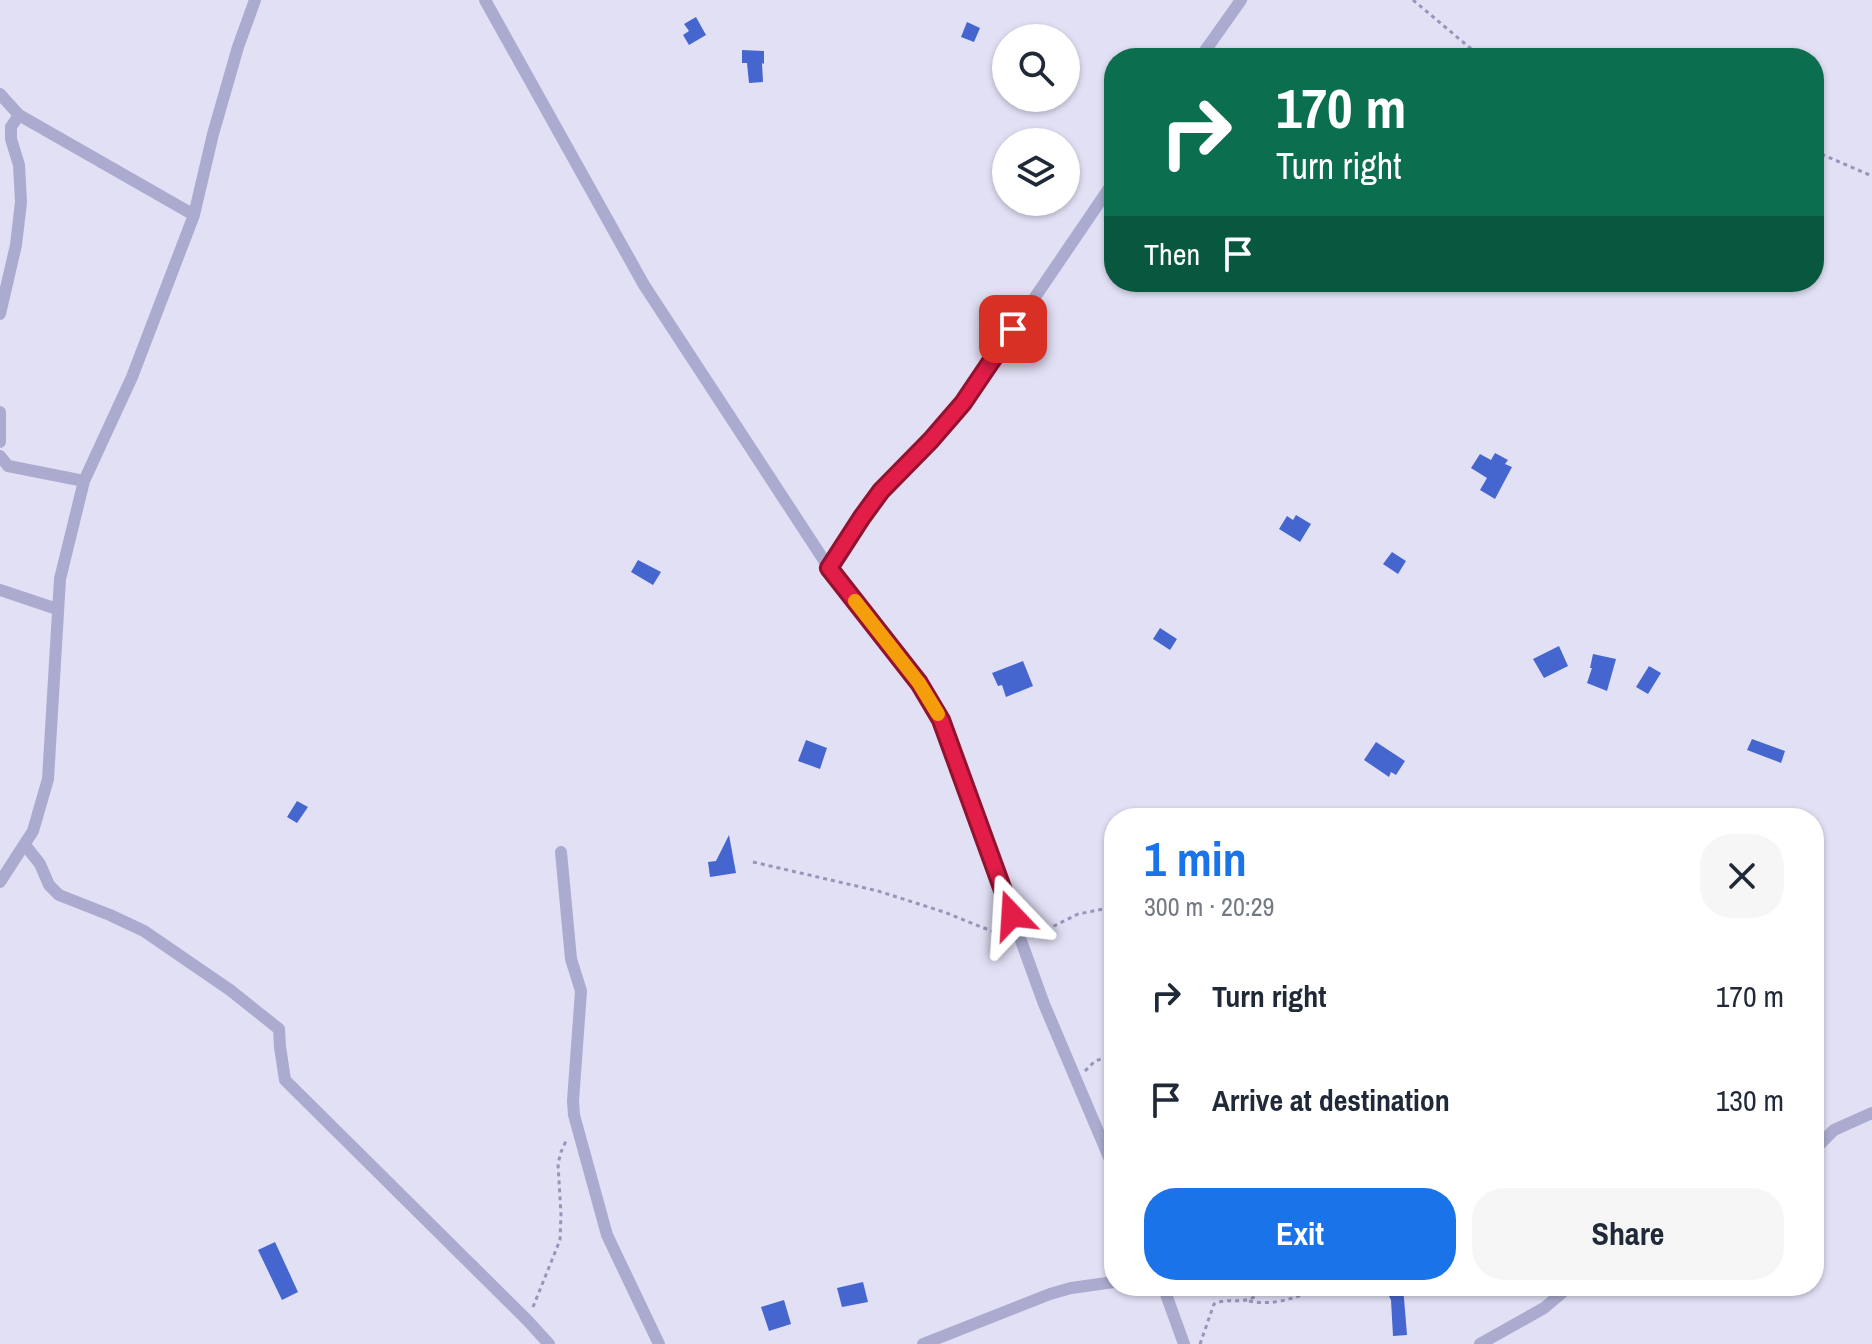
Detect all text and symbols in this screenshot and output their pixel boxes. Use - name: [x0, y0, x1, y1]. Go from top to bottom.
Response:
- map controls: [992, 24, 1080, 216]
- button: search: [992, 24, 1080, 112]
- text: 170 m: [1276, 70, 1406, 145]
- icon: right: [1144, 80, 1248, 184]
- button: layers: [992, 128, 1080, 216]
- text: Turn right: [1276, 142, 1401, 190]
- icon: arrive: [1216, 232, 1260, 276]
- text: Then: [1144, 234, 1200, 274]
- pin: [979, 295, 1047, 363]
- icon: arrive: [991, 307, 1035, 351]
- text: 1 min: [1144, 826, 1247, 891]
- button: close: [1700, 834, 1784, 918]
- position arrow: [970, 873, 1054, 957]
- text: 300 m · 20:29: [1144, 889, 1274, 924]
- icon: right: [1144, 974, 1188, 1018]
- text: Turn right: [1212, 976, 1326, 1016]
- text: 170 m: [1716, 976, 1784, 1016]
- icon: arrive: [1144, 1078, 1188, 1122]
- text: Arrive at destination: [1212, 1080, 1450, 1120]
- text: 130 m: [1716, 1080, 1784, 1120]
- button: Exit: [1144, 1188, 1456, 1280]
- button: Share: [1472, 1188, 1784, 1280]

